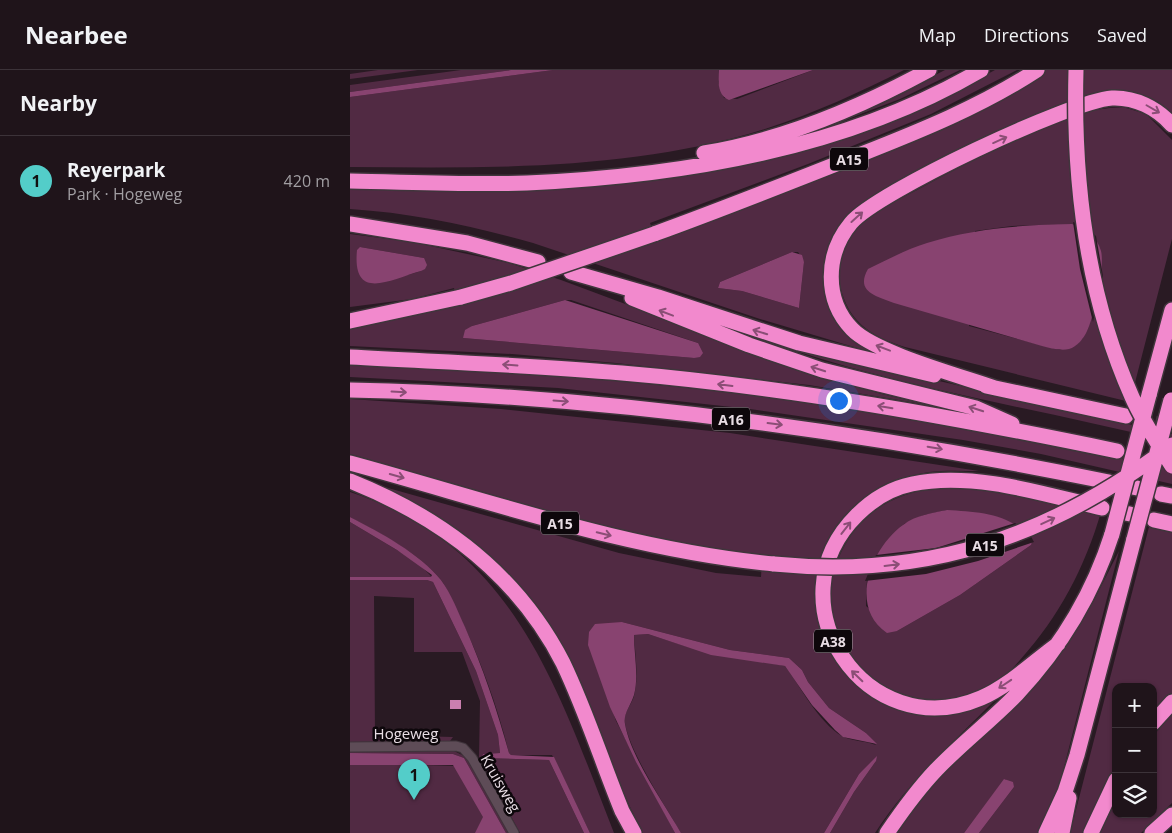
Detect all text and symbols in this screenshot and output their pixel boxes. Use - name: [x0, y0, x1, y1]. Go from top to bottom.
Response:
- text: Nearbee: [25, 18, 128, 51]
- text: Map: [919, 23, 956, 47]
- text: Directions: [984, 23, 1069, 47]
- text: Saved: [1097, 23, 1147, 47]
- text: Nearby: [20, 89, 97, 117]
- one-way arrow: [1145, 104, 1159, 114]
- one-way arrow: [992, 134, 1007, 144]
- road number: A15: [830, 148, 868, 170]
- text: Reyerpark: [67, 157, 165, 183]
- text: 1: [31, 170, 41, 192]
- text: 420 m: [284, 170, 330, 192]
- text: Park · Hogeweg: [67, 183, 182, 205]
- one-way arrow: [851, 211, 864, 222]
- one-way arrow: [659, 307, 674, 317]
- one-way arrow: [753, 326, 769, 336]
- one-way arrow: [876, 343, 891, 352]
- one-way arrow: [503, 361, 519, 370]
- one-way arrow: [811, 363, 827, 373]
- one-way arrow: [717, 380, 733, 390]
- one-way arrow: [390, 387, 406, 396]
- your location: [826, 388, 852, 414]
- one-way arrow: [553, 397, 569, 406]
- one-way arrow: [878, 402, 894, 412]
- one-way arrow: [968, 404, 984, 413]
- road number: A16: [712, 408, 750, 430]
- one-way arrow: [766, 419, 782, 429]
- one-way arrow: [927, 444, 943, 454]
- one-way arrow: [389, 472, 405, 481]
- road number: A15: [541, 512, 579, 534]
- one-way arrow: [1040, 516, 1055, 525]
- one-way arrow: [840, 522, 851, 535]
- one-way arrow: [596, 530, 612, 539]
- road number: A15: [966, 534, 1004, 556]
- one-way arrow: [884, 559, 900, 569]
- road number: A38: [814, 630, 852, 652]
- one-way arrow: [850, 670, 863, 682]
- one-way arrow: [998, 678, 1012, 689]
- map controls: [1112, 683, 1157, 818]
- button: +: [1112, 683, 1157, 728]
- street label: Hogeweg: [374, 723, 438, 743]
- button: −: [1112, 728, 1157, 773]
- street label: Kruisweg: [476, 750, 526, 816]
- pin: 1: [398, 759, 430, 800]
- button: layers: [1112, 773, 1157, 818]

